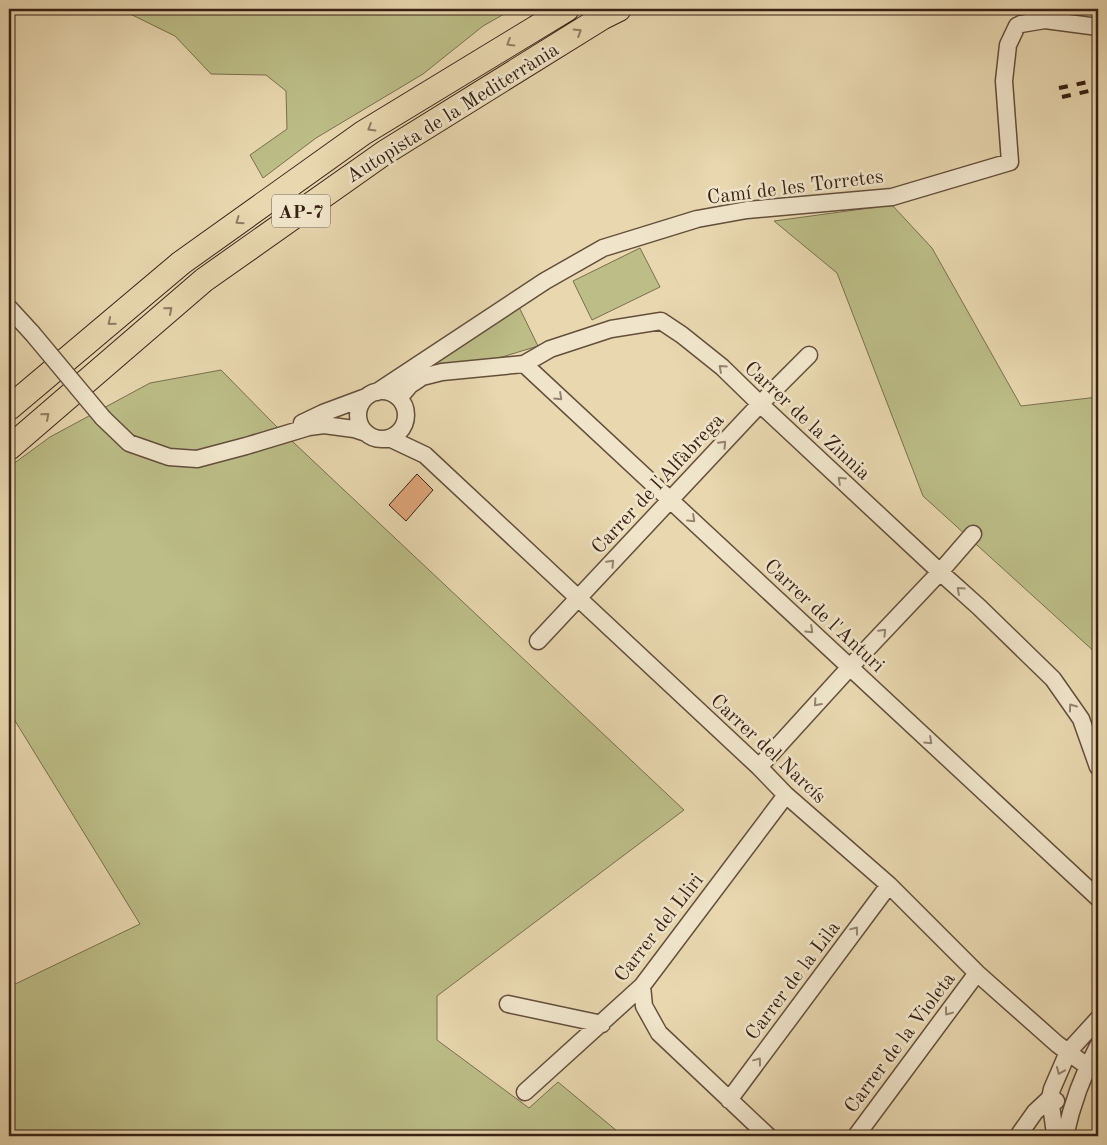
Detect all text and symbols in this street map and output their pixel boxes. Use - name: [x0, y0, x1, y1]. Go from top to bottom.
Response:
- one-way arrow: [572, 29, 581, 39]
- one-way arrow: [507, 37, 516, 47]
- street label: Autopista de la Mediterrània: [343, 40, 563, 187]
- one-way arrow: [368, 121, 377, 131]
- street label: Camí de les Torretes: [706, 167, 885, 209]
- road number: AP-7: [272, 195, 330, 228]
- one-way arrow: [235, 215, 244, 224]
- one-way arrow: [163, 307, 172, 316]
- one-way arrow: [108, 316, 117, 324]
- street label: Carrer de la Zinnia: [740, 358, 874, 485]
- one-way arrow: [719, 365, 728, 374]
- one-way arrow: [553, 391, 562, 400]
- street label: Carrer de l'Alfàbrega: [589, 410, 728, 558]
- one-way arrow: [40, 413, 49, 422]
- one-way arrow: [717, 441, 726, 450]
- one-way arrow: [837, 477, 846, 486]
- one-way arrow: [686, 513, 695, 522]
- street label: Carrer de l'Anturi: [760, 556, 887, 677]
- one-way arrow: [605, 559, 614, 568]
- one-way arrow: [956, 587, 965, 596]
- one-way arrow: [805, 624, 814, 633]
- one-way arrow: [877, 628, 886, 637]
- street label: Carrer del Narcís: [706, 691, 829, 808]
- one-way arrow: [814, 698, 823, 707]
- one-way arrow: [1069, 703, 1079, 712]
- one-way arrow: [924, 735, 933, 744]
- street label: Carrer del Lliri: [611, 870, 708, 986]
- street label: Carrer de la Lila: [743, 918, 845, 1044]
- one-way arrow: [850, 927, 858, 936]
- street label: Carrer de la Violeta: [841, 969, 960, 1117]
- one-way arrow: [945, 1006, 954, 1016]
- one-way arrow: [753, 1058, 761, 1067]
- one-way arrow: [1055, 1067, 1065, 1075]

